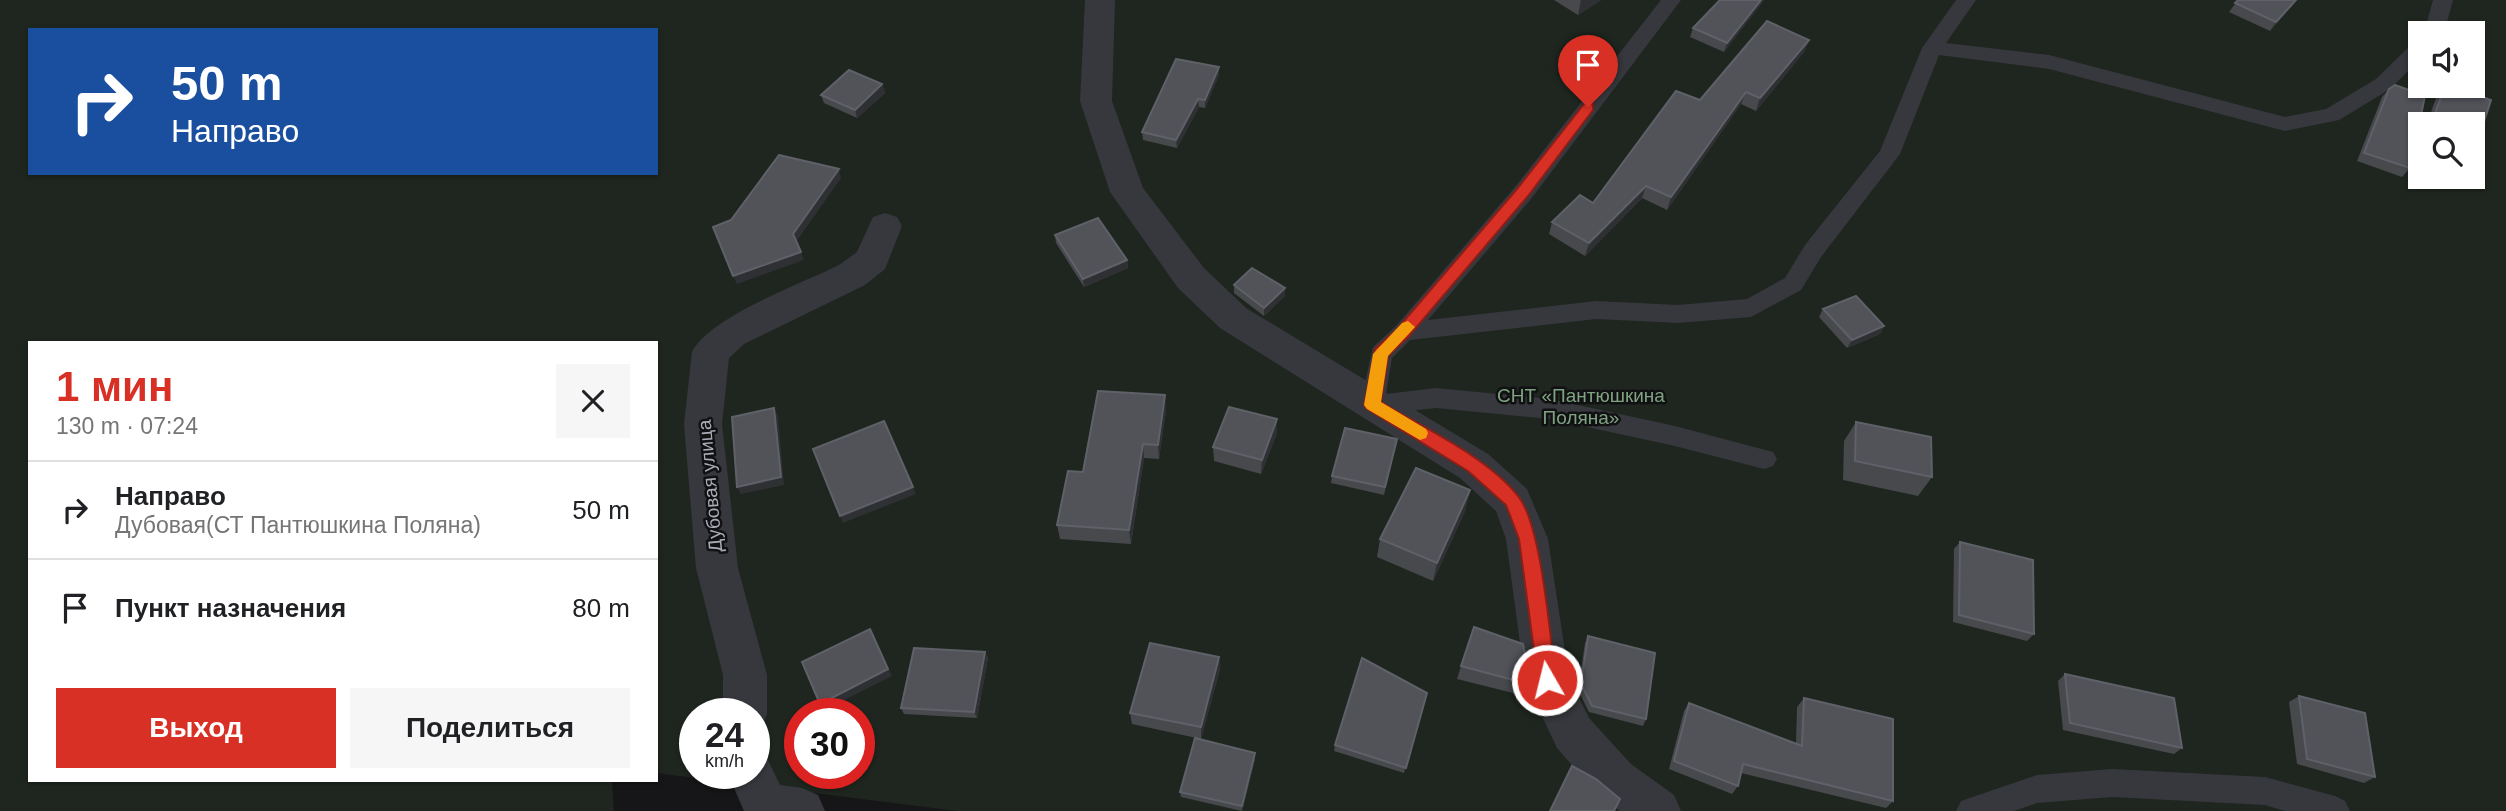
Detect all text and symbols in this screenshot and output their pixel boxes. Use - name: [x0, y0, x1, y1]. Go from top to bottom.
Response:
- map controls: [2408, 21, 2485, 189]
- button: sound: [2408, 21, 2485, 98]
- pin: [1558, 35, 1618, 107]
- icon: arrive: [1569, 46, 1607, 84]
- icon: right: [56, 56, 147, 147]
- text: 50 m: [171, 56, 283, 110]
- button: search: [2408, 112, 2485, 189]
- text: Направо: [171, 113, 299, 149]
- text: 1 мин: [56, 363, 173, 410]
- button: close: [556, 364, 630, 438]
- park label: СНТ «Пантюшкина Поляна»: [1497, 385, 1665, 428]
- text: 130 m · 07:24: [56, 413, 198, 439]
- street label: Дубовая улица: [694, 419, 726, 553]
- text: Направо: [115, 481, 226, 511]
- icon: right: [56, 491, 94, 529]
- text: 50 m: [572, 495, 630, 525]
- text: Дубовая(СТ Пантюшкина Поляна): [115, 512, 481, 538]
- icon: arrive: [56, 589, 94, 627]
- text: Пункт назначения: [115, 593, 346, 623]
- text: 80 m: [572, 593, 630, 623]
- position arrow: [1510, 643, 1584, 717]
- button: Выход: [56, 688, 336, 768]
- button: Поделиться: [350, 688, 630, 768]
- speed limit sign: 30: [784, 698, 875, 789]
- text: 24: [705, 715, 744, 754]
- text: km/h: [705, 751, 744, 771]

